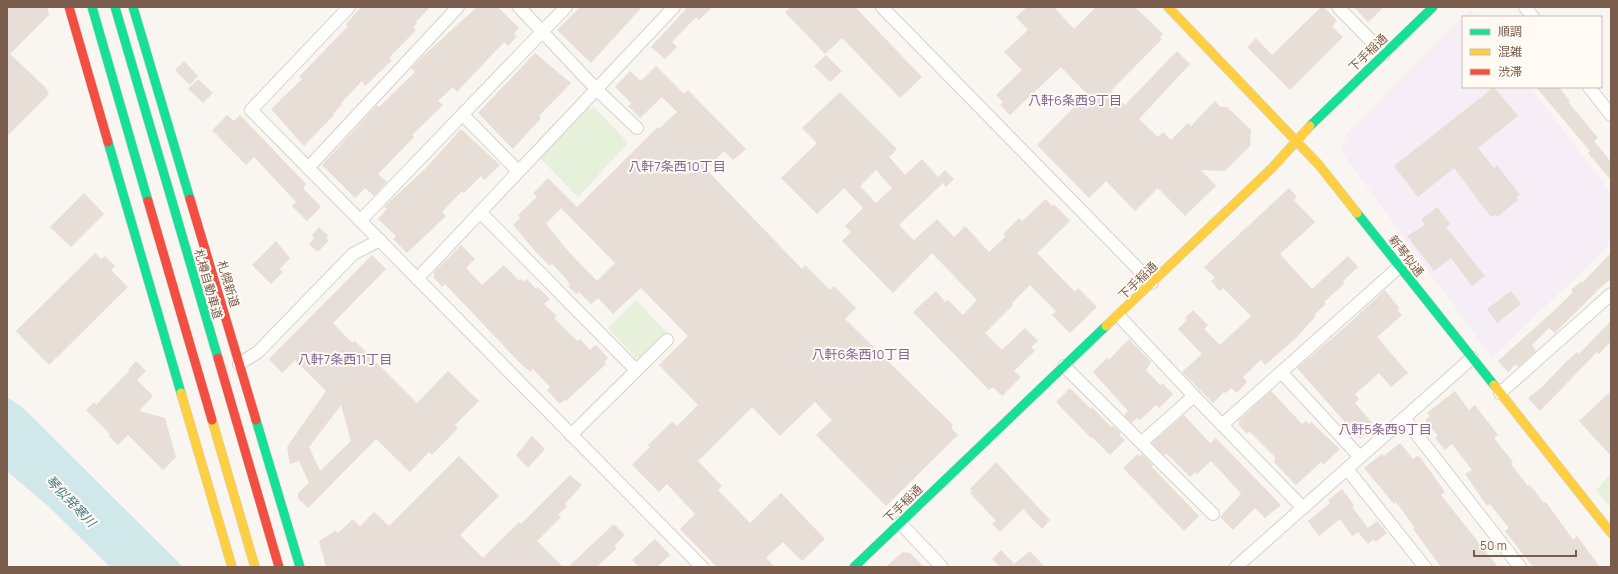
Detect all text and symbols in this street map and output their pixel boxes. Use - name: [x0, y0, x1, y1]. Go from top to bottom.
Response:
- legend: [1462, 16, 1602, 88]
- text: 順調: [1498, 23, 1522, 40]
- street label: 下手稲通: [1344, 30, 1391, 75]
- text: 混雑: [1498, 43, 1522, 60]
- text: 渋滞: [1498, 63, 1522, 80]
- district label: 八軒6条西9丁目: [1028, 91, 1122, 109]
- district label: 八軒7条西10丁目: [628, 157, 726, 175]
- street label: 新琴似通: [1385, 232, 1428, 280]
- street label: 札樽自動車道: [190, 247, 227, 321]
- street label: 札幌新道: [213, 258, 244, 309]
- street label: 下手稲通: [1114, 258, 1161, 303]
- district label: 八軒6条西10丁目: [811, 345, 911, 363]
- district label: 八軒7条西11丁目: [298, 350, 392, 368]
- district label: 八軒5条西9丁目: [1338, 420, 1432, 438]
- water label: 琴似発寒川: [42, 471, 101, 532]
- street label: 下手稲通: [879, 481, 926, 526]
- scale bar: [1474, 532, 1576, 558]
- text: 50 m: [1480, 537, 1507, 554]

